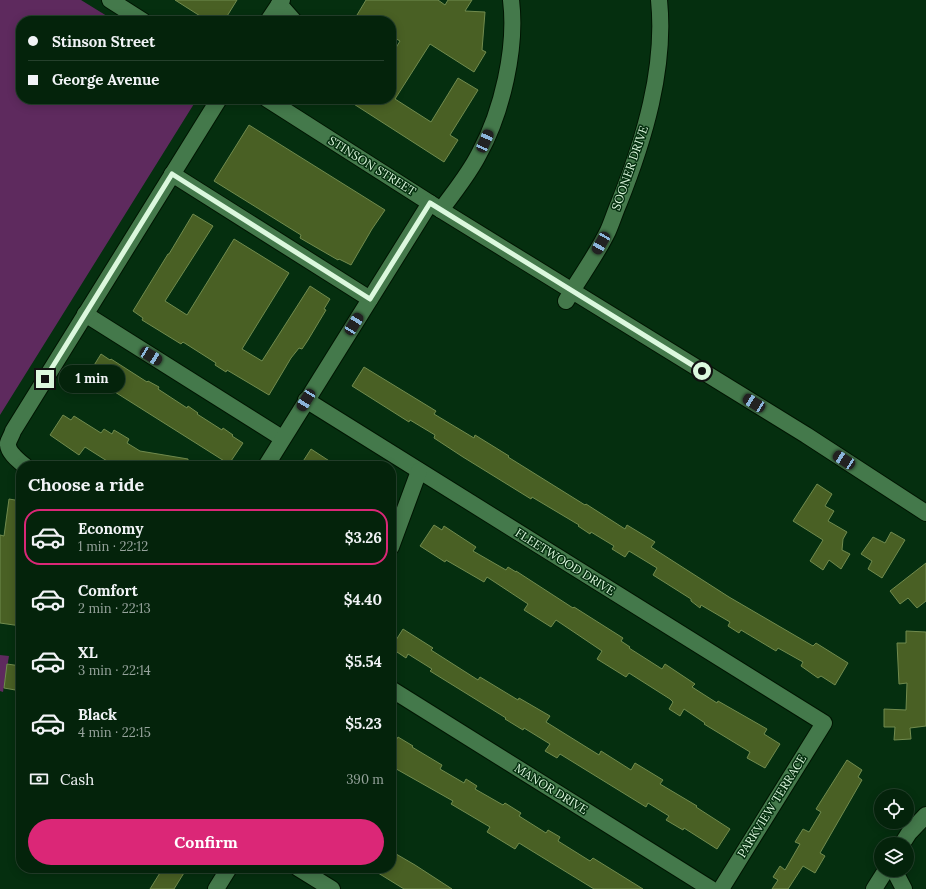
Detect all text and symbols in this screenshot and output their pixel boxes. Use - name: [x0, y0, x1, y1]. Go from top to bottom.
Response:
- text: Stinson Street: [52, 32, 155, 51]
- text: George Avenue: [52, 70, 159, 89]
- street label: SOONER DRIVE: [608, 123, 651, 212]
- car: [475, 128, 495, 154]
- street label: STINSON STREET: [326, 133, 419, 199]
- car: [590, 230, 612, 256]
- car: [343, 311, 365, 337]
- car: [138, 345, 164, 367]
- route start: [693, 362, 711, 380]
- callout: 1 min: [59, 365, 125, 393]
- route end: [36, 370, 54, 388]
- text: 1 min: [75, 370, 109, 387]
- car: [295, 387, 317, 413]
- car: [741, 392, 767, 414]
- car: [831, 448, 857, 472]
- text: Choose a ride: [28, 473, 144, 496]
- icon: car: [30, 519, 66, 555]
- text: Economy: [78, 519, 143, 538]
- street label: FLEETWOOD DRIVE: [513, 525, 618, 598]
- text: $3.26: [345, 528, 382, 547]
- text: 1 min · 22:12: [78, 538, 148, 555]
- icon: car: [30, 581, 66, 617]
- text: Comfort: [78, 581, 138, 600]
- text: $4.40: [344, 590, 382, 609]
- text: 2 min · 22:13: [78, 600, 151, 617]
- icon: car: [30, 643, 66, 679]
- text: XL: [78, 643, 98, 662]
- text: $5.54: [345, 652, 382, 671]
- text: 3 min · 22:14: [78, 662, 151, 679]
- icon: car: [30, 705, 66, 741]
- text: Black: [78, 705, 117, 724]
- text: $5.23: [345, 714, 382, 733]
- text: 4 min · 22:15: [78, 724, 151, 741]
- street label: PARKVIEW TERRACE: [734, 751, 809, 860]
- street label: MANOR DRIVE: [512, 760, 591, 817]
- icon: cash: [28, 768, 50, 790]
- text: Cash: [60, 770, 94, 789]
- text: 390 m: [346, 771, 384, 788]
- map controls: [874, 789, 914, 877]
- button: locate: [874, 789, 914, 829]
- button: Confirm: [28, 819, 384, 865]
- button: layers: [874, 837, 914, 877]

